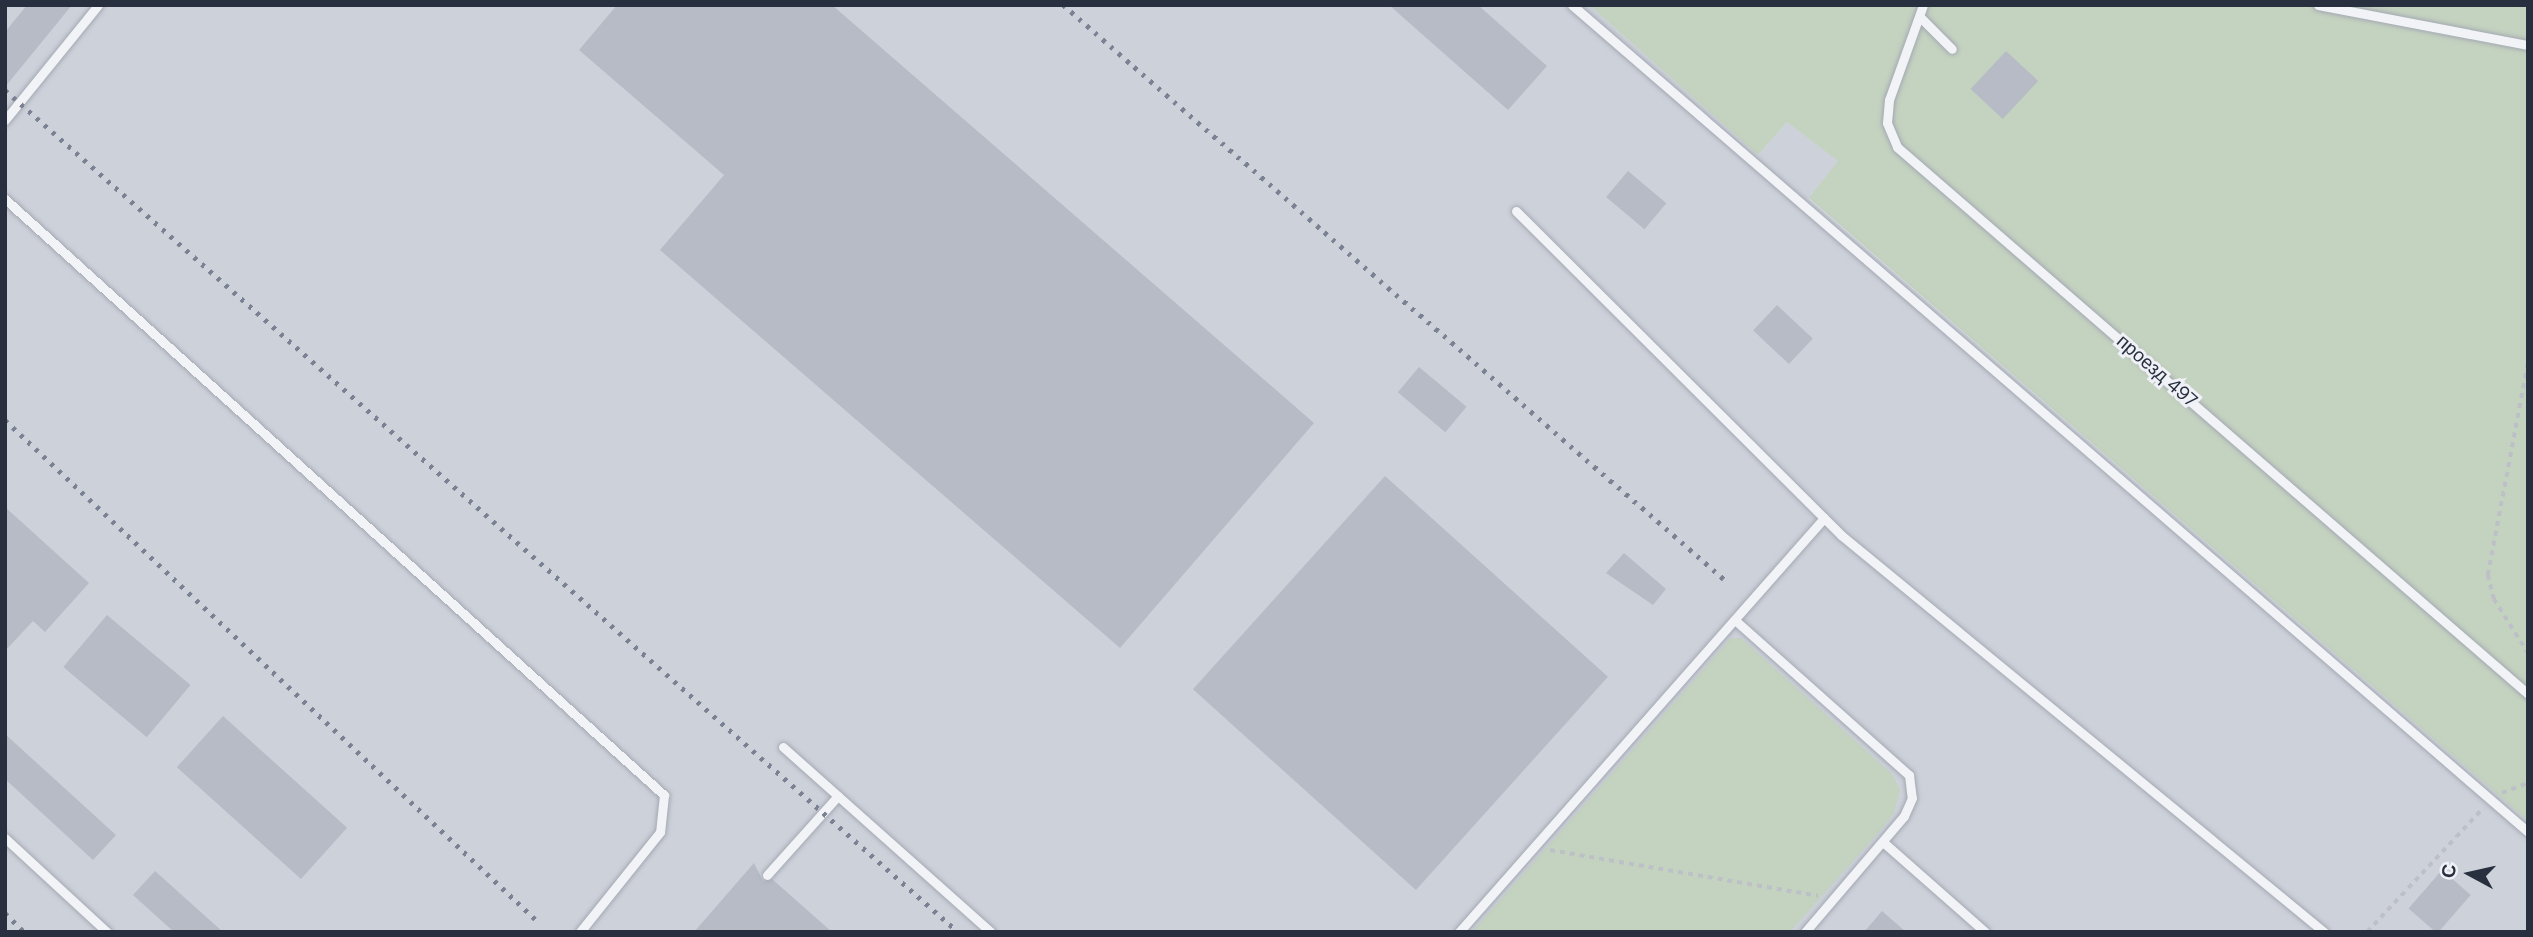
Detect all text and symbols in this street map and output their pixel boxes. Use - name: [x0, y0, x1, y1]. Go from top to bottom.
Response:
- street label: проезд 497: [2112, 330, 2202, 412]
- north arrow: [2435, 839, 2505, 909]
- text: С: [2435, 862, 2462, 880]

